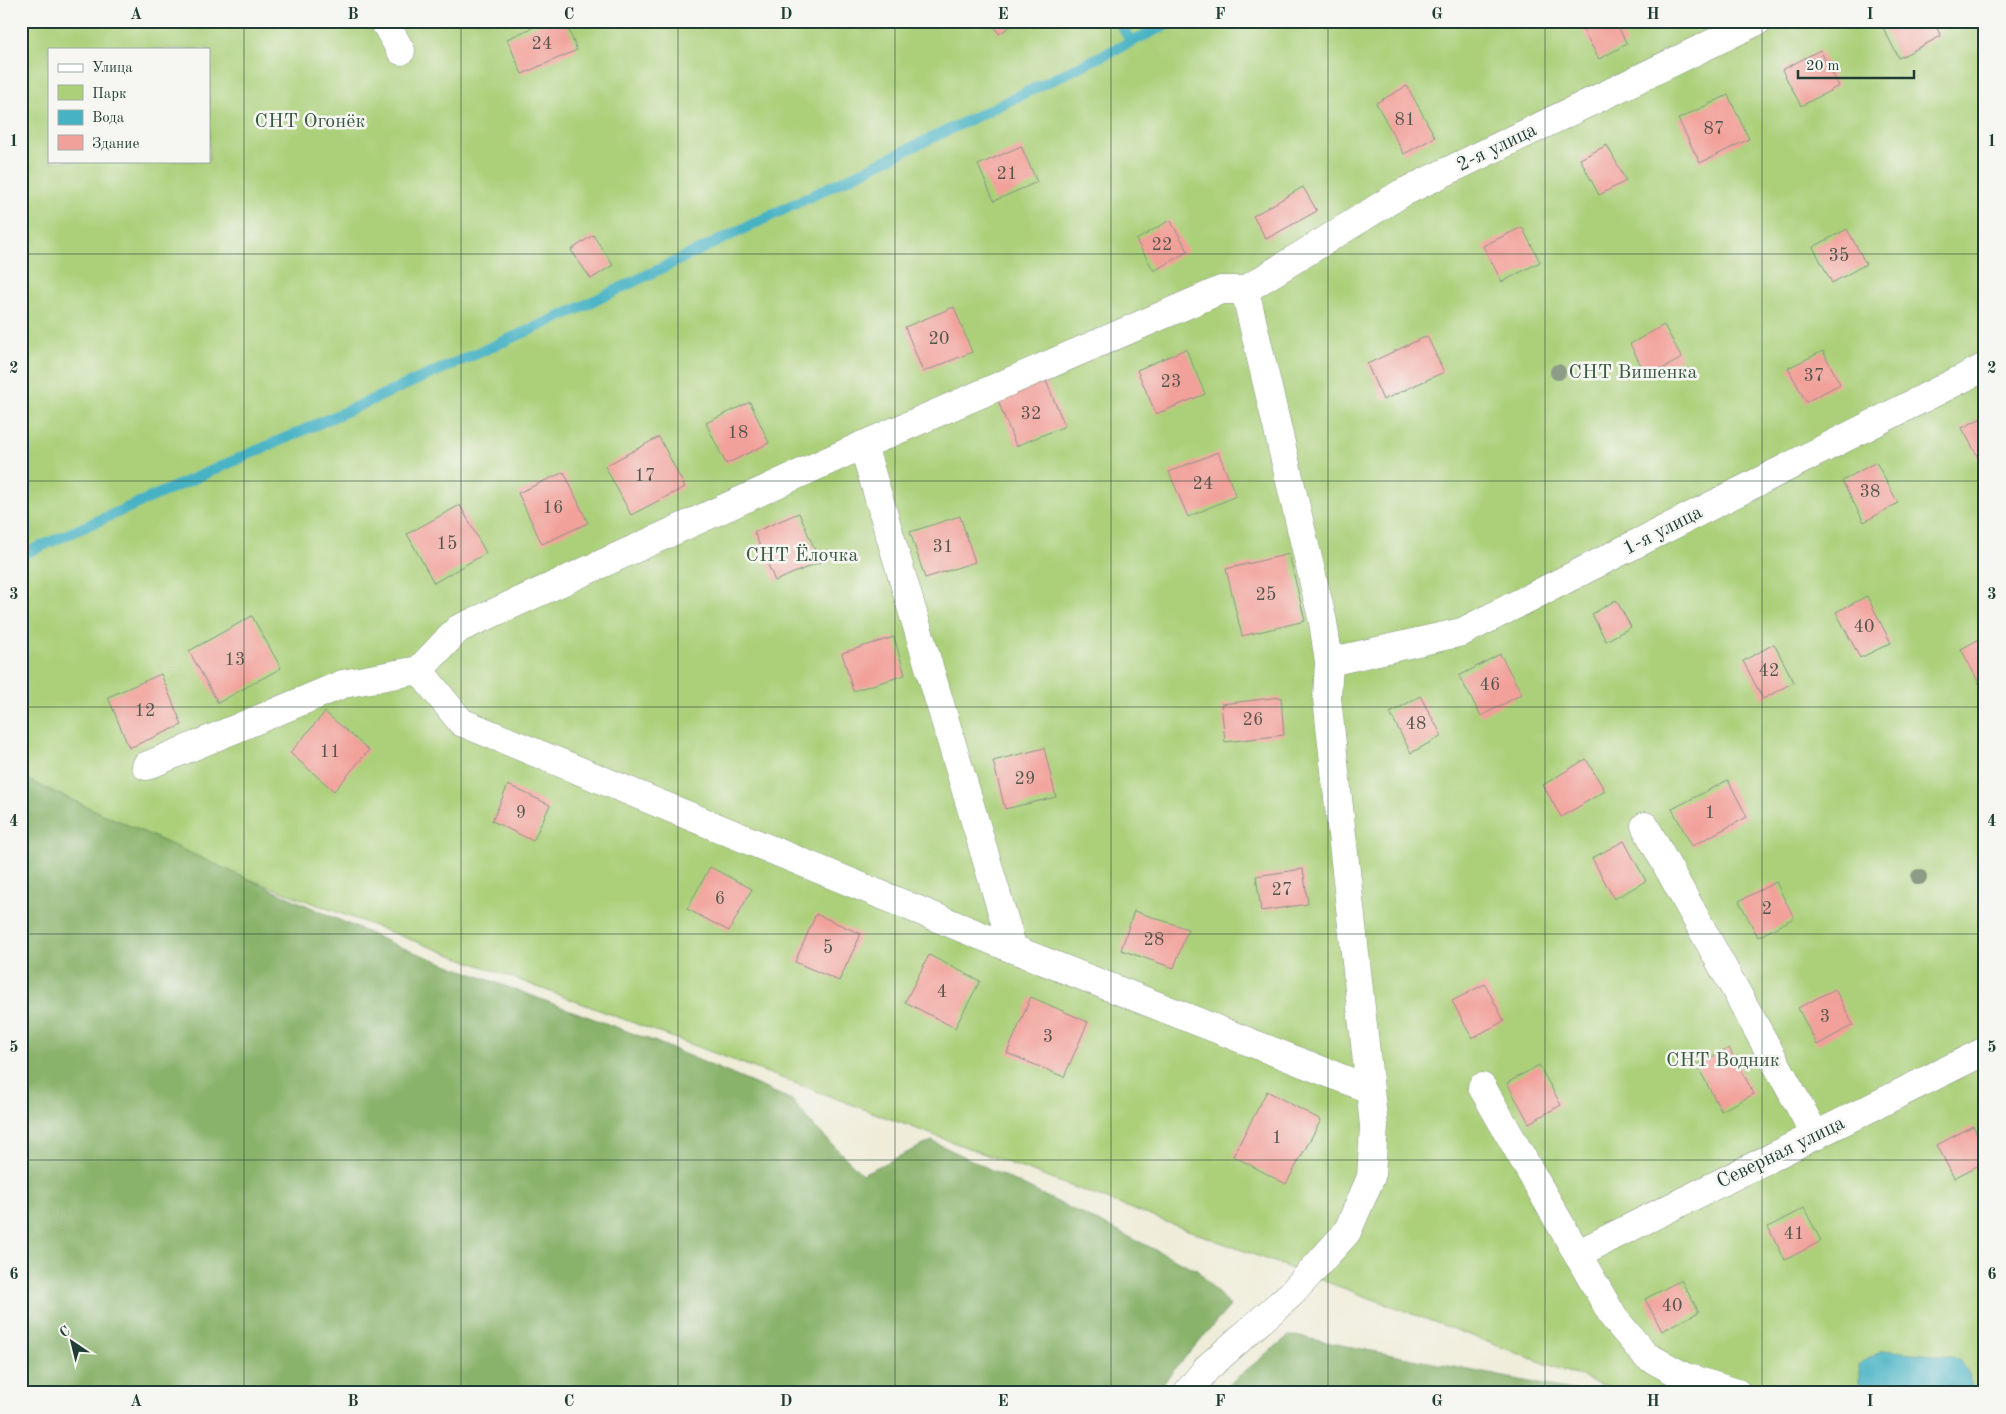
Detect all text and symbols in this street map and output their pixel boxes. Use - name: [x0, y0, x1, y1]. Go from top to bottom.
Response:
- text: A: [130, 7, 142, 23]
- text: B: [347, 7, 359, 23]
- text: C: [564, 7, 574, 23]
- text: D: [780, 7, 792, 23]
- text: E: [997, 7, 1009, 23]
- text: F: [1215, 7, 1226, 23]
- text: G: [1431, 7, 1443, 23]
- text: H: [1646, 7, 1660, 23]
- text: I: [1866, 7, 1874, 23]
- house number: 24: [532, 35, 552, 53]
- legend: [48, 48, 210, 162]
- scale bar: [1798, 48, 1915, 80]
- text: 20 m: [1806, 59, 1840, 74]
- text: Улица: [92, 61, 133, 76]
- text: Парк: [92, 87, 127, 102]
- text: Вода: [92, 111, 125, 126]
- house number: 81: [1395, 111, 1415, 129]
- park label: СНТ Огонёк: [255, 112, 365, 132]
- street label: 2-я улица: [1454, 120, 1540, 176]
- house number: 87: [1704, 120, 1724, 138]
- text: 1: [9, 134, 19, 150]
- text: 1: [1987, 134, 1997, 150]
- text: Здание: [92, 137, 139, 152]
- house number: 21: [997, 165, 1017, 183]
- house number: 22: [1152, 236, 1172, 254]
- house number: 35: [1829, 247, 1849, 265]
- house number: 20: [929, 330, 949, 348]
- text: 2: [9, 361, 19, 377]
- text: 2: [1987, 361, 1997, 377]
- park label: СНТ Вишенка: [1569, 363, 1698, 383]
- house number: 37: [1804, 367, 1824, 385]
- house number: 23: [1161, 373, 1181, 391]
- house number: 32: [1021, 405, 1041, 423]
- house number: 18: [728, 424, 748, 442]
- house number: 17: [635, 467, 655, 485]
- house number: 24: [1193, 475, 1213, 493]
- house number: 38: [1860, 483, 1880, 501]
- house number: 16: [543, 499, 563, 517]
- street label: 1-я улица: [1620, 502, 1706, 559]
- house number: 15: [437, 535, 457, 553]
- house number: 31: [933, 538, 953, 556]
- park label: СНТ Ёлочка: [746, 544, 858, 566]
- house number: 25: [1256, 586, 1276, 604]
- text: 3: [9, 587, 19, 603]
- text: 3: [1987, 587, 1997, 603]
- house number: 40: [1854, 618, 1874, 636]
- house number: 13: [225, 651, 245, 669]
- house number: 42: [1759, 662, 1779, 680]
- house number: 46: [1480, 676, 1500, 694]
- house number: 12: [135, 702, 155, 720]
- house number: 26: [1243, 711, 1263, 729]
- house number: 48: [1406, 715, 1426, 733]
- house number: 11: [320, 743, 340, 761]
- house number: 29: [1015, 770, 1035, 788]
- house number: 9: [516, 804, 526, 822]
- house number: 1: [1705, 804, 1715, 822]
- text: 4: [9, 814, 19, 830]
- text: 4: [1987, 814, 1997, 830]
- house number: 27: [1272, 881, 1292, 899]
- house number: 6: [715, 890, 725, 908]
- house number: 2: [1762, 900, 1772, 918]
- house number: 28: [1144, 931, 1164, 949]
- house number: 5: [823, 939, 833, 957]
- house number: 4: [937, 983, 947, 1001]
- house number: 3: [1820, 1008, 1830, 1026]
- house number: 3: [1043, 1028, 1053, 1046]
- text: 5: [9, 1040, 19, 1056]
- text: 5: [1987, 1040, 1997, 1056]
- park label: СНТ Водник: [1666, 1051, 1780, 1071]
- street label: Северная улица: [1714, 1113, 1848, 1193]
- house number: 1: [1272, 1129, 1282, 1147]
- house number: 41: [1784, 1225, 1804, 1243]
- text: 6: [9, 1267, 19, 1283]
- text: 6: [1987, 1267, 1997, 1283]
- house number: 40: [1662, 1297, 1682, 1315]
- north arrow: [48, 1316, 98, 1366]
- text: С: [57, 1324, 73, 1341]
- text: A: [130, 1394, 142, 1410]
- text: B: [347, 1394, 359, 1410]
- text: C: [564, 1394, 574, 1410]
- text: D: [780, 1394, 792, 1410]
- text: E: [997, 1394, 1009, 1410]
- text: F: [1215, 1394, 1226, 1410]
- text: G: [1431, 1394, 1443, 1410]
- text: H: [1646, 1394, 1660, 1410]
- text: I: [1866, 1394, 1874, 1410]

